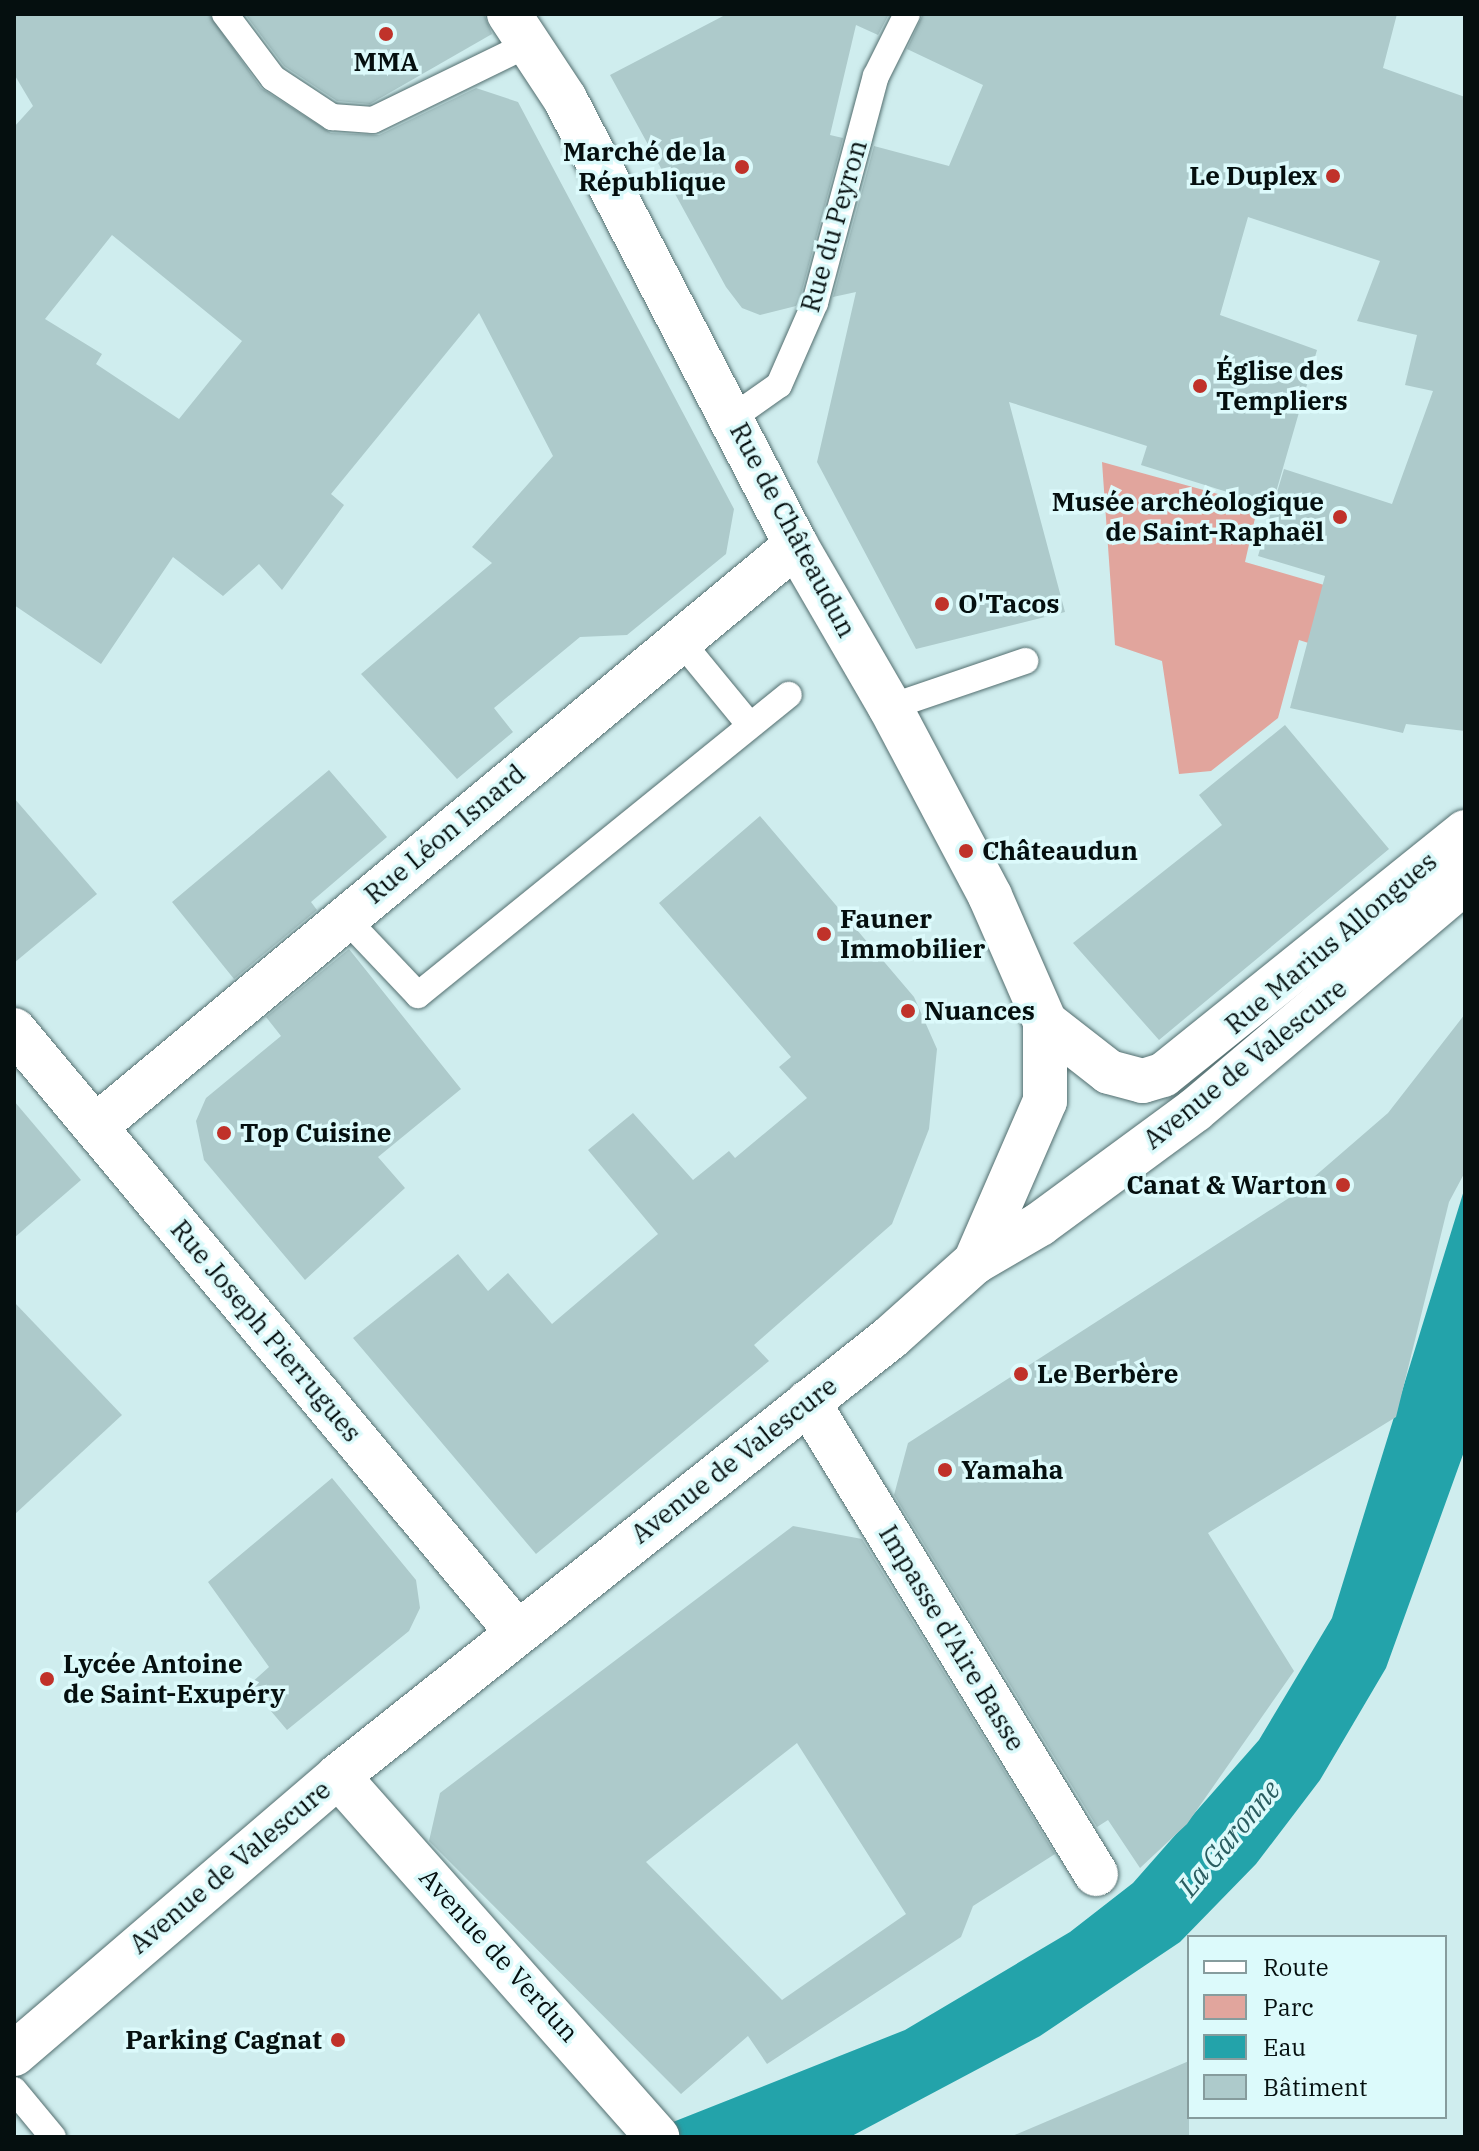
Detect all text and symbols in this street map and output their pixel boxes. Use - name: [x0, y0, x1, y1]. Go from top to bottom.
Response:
- marker: MMA: [377, 25, 395, 43]
- place label: MMA: [354, 46, 418, 78]
- place label: Marché de la République: [563, 136, 726, 198]
- street label: Rue du Peyron: [795, 136, 873, 316]
- marker: Marché de la République: [733, 158, 751, 176]
- place label: Le Duplex: [1189, 160, 1317, 192]
- marker: Le Duplex: [1324, 167, 1342, 185]
- place label: Église des Templiers: [1216, 355, 1348, 416]
- marker: Église des Templiers: [1191, 377, 1209, 395]
- street label: Rue de Châteaudun: [723, 417, 863, 643]
- place label: Musée archéologique de Saint-Raphaël: [1052, 486, 1324, 548]
- marker: Musée archéologique de Saint-Raphaël: [1331, 508, 1349, 526]
- place label: O'Tacos: [958, 588, 1060, 620]
- marker: O'Tacos: [933, 595, 951, 613]
- street label: Rue Léon Isnard: [358, 758, 532, 910]
- place label: Châteaudun: [982, 835, 1138, 867]
- marker: Châteaudun: [957, 842, 975, 860]
- street label: Rue Marius Allongues: [1219, 846, 1443, 1040]
- place label: Fauner Immobilier: [840, 903, 985, 964]
- marker: Fauner Immobilier: [815, 925, 833, 943]
- street label: Avenue de Valescure: [1137, 972, 1353, 1156]
- place label: Nuances: [924, 995, 1035, 1027]
- marker: Nuances: [899, 1002, 917, 1020]
- place label: Top Cuisine: [240, 1117, 392, 1149]
- marker: Top Cuisine: [215, 1124, 233, 1142]
- place label: Canat & Warton: [1126, 1169, 1327, 1201]
- marker: Canat & Warton: [1334, 1176, 1352, 1194]
- street label: Rue Joseph Pierrugues: [164, 1214, 368, 1448]
- place label: Le Berbère: [1037, 1358, 1178, 1390]
- marker: Le Berbère: [1012, 1365, 1030, 1383]
- street label: Avenue de Valescure: [625, 1370, 843, 1550]
- place label: Yamaha: [961, 1454, 1064, 1486]
- marker: Yamaha: [936, 1461, 954, 1479]
- street label: Impasse d'Aire Basse: [872, 1520, 1032, 1756]
- place label: Lycée Antoine de Saint-Exupéry: [63, 1648, 285, 1710]
- marker: Lycée Antoine de Saint-Exupéry: [38, 1670, 56, 1688]
- water label: La Garonne: [1171, 1773, 1287, 1903]
- street label: Avenue de Valescure: [123, 1774, 337, 1960]
- street label: Avenue de Verdun: [413, 1862, 585, 2048]
- legend: [1187, 1935, 1447, 2119]
- text: Route: [1263, 1951, 1329, 1983]
- text: Parc: [1263, 1991, 1314, 2023]
- place label: Parking Cagnat: [125, 2024, 322, 2056]
- marker: Parking Cagnat: [329, 2031, 347, 2049]
- text: Eau: [1263, 2031, 1306, 2063]
- text: Bâtiment: [1263, 2071, 1368, 2103]

